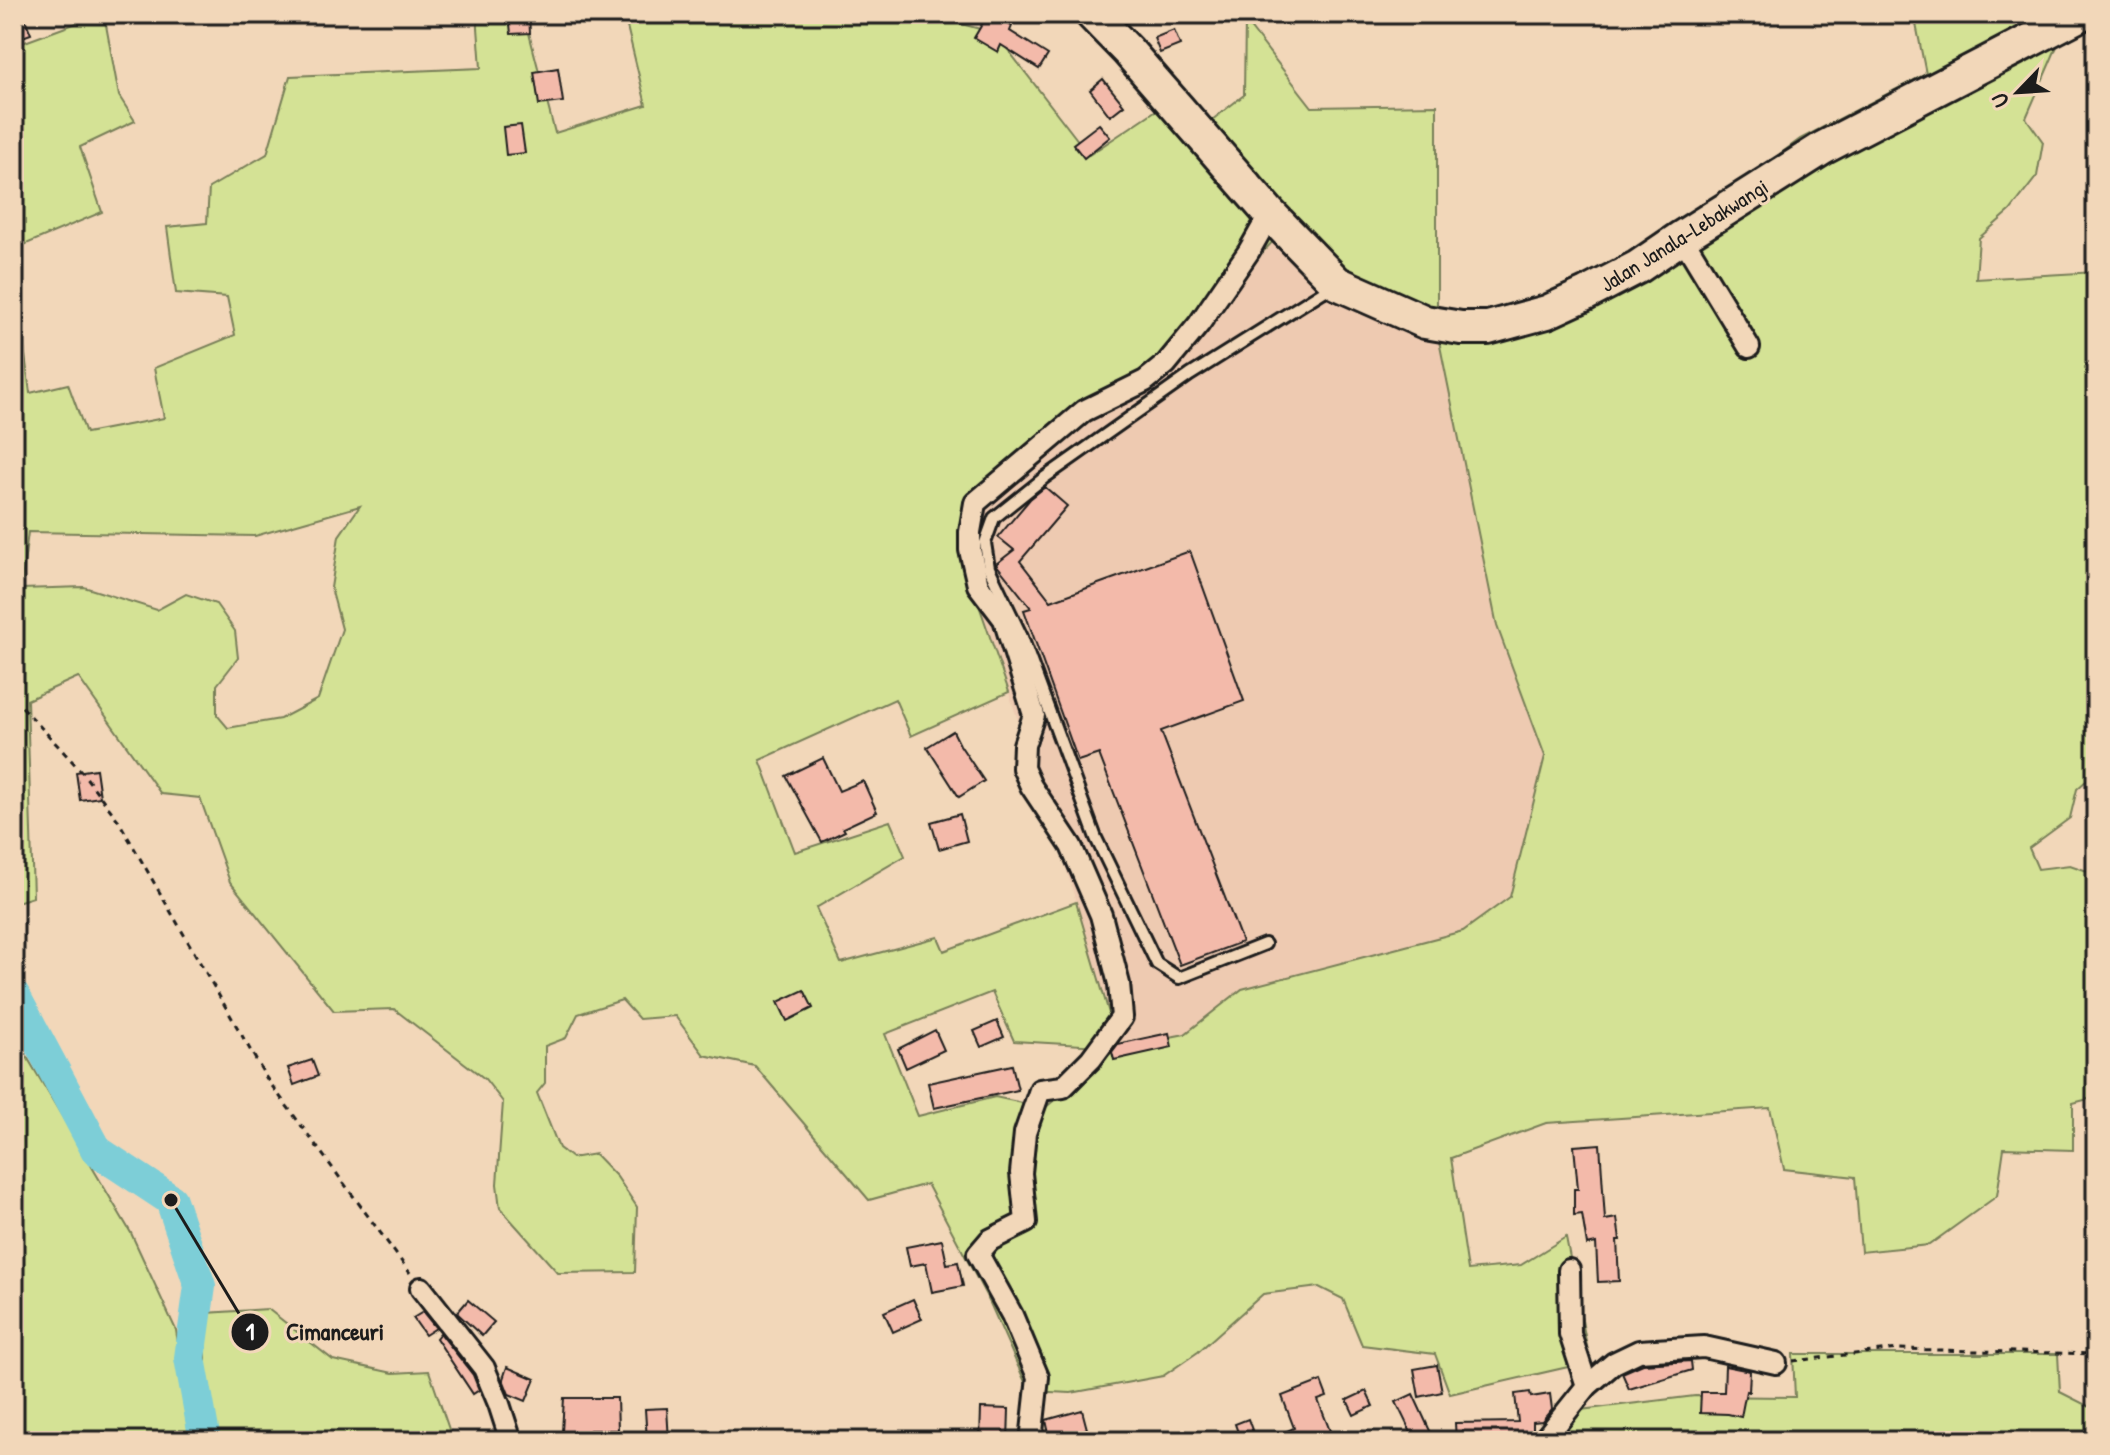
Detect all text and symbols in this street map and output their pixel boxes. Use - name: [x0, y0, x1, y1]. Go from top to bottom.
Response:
- north arrow: [1978, 52, 2058, 132]
- text: U: [1984, 89, 2016, 112]
- street label: Jalan Janala–Lebakwangi: [1594, 171, 1774, 299]
- callout: Cimanceuri: [230, 1308, 400, 1356]
- text: 1: [246, 1315, 255, 1347]
- text: Cimanceuri: [286, 1315, 384, 1347]

